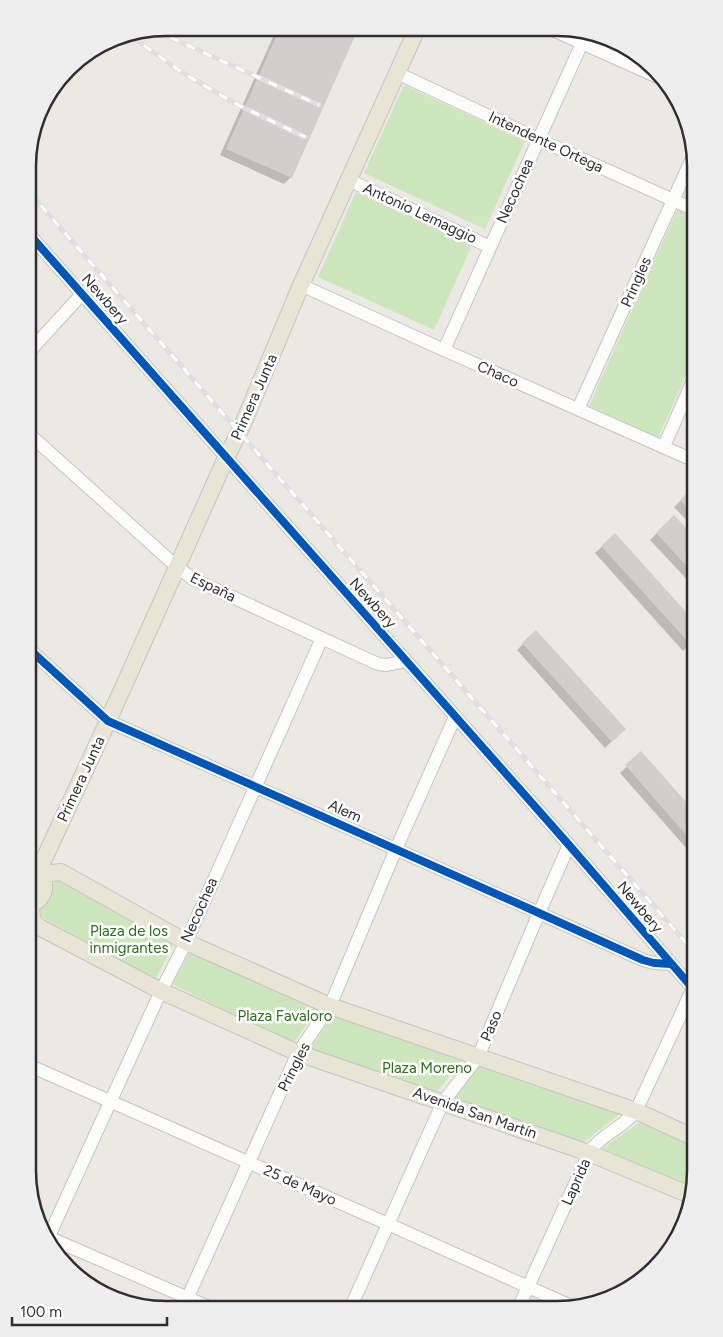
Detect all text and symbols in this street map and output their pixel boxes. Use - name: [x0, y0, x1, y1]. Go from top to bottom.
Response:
- street label: Intendente Ortega: [486, 108, 606, 176]
- street label: Necochea: [493, 156, 537, 226]
- street label: Antonio Lemaggio: [360, 179, 480, 247]
- street label: Pringles: [617, 254, 655, 310]
- street label: Newbery: [78, 270, 132, 328]
- street label: Primera Junta: [227, 351, 281, 443]
- street label: Chaco: [474, 357, 522, 391]
- street label: España: [187, 568, 239, 606]
- street label: Newbery: [346, 574, 400, 632]
- street label: Primera Junta: [53, 733, 109, 825]
- street label: Alem: [326, 796, 364, 826]
- street label: Necochea: [177, 875, 221, 945]
- street label: Newbery: [613, 878, 667, 936]
- park label: Plaza de los inmigrantes: [90, 922, 168, 957]
- park label: Plaza Favaloro: [238, 1007, 333, 1025]
- street label: Paso: [476, 1008, 506, 1044]
- street label: Pringles: [274, 1039, 314, 1095]
- park label: Plaza Moreno: [382, 1059, 472, 1077]
- street label: Avenida San Martín: [411, 1083, 539, 1143]
- street label: Laprida: [558, 1156, 594, 1208]
- street label: 25 de Mayo: [261, 1161, 340, 1209]
- scale bar: [12, 1294, 168, 1326]
- text: 100 m: [20, 1303, 62, 1321]

